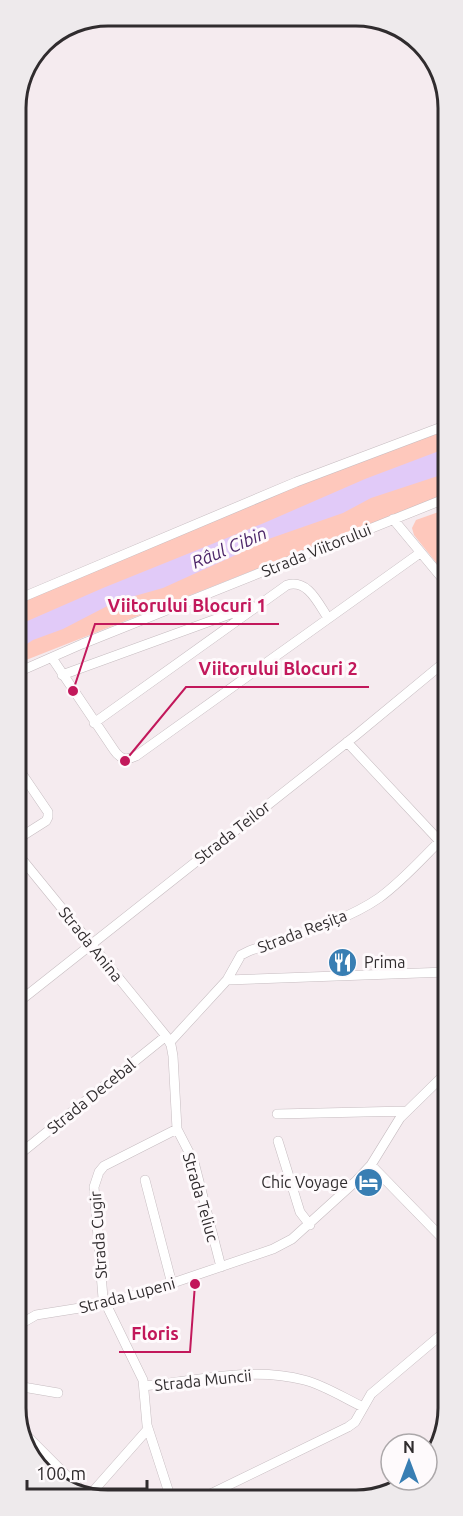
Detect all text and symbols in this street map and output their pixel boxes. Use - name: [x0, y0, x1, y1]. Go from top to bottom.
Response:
- street label: Strada Viitorului: [259, 520, 373, 580]
- water label: Râul Cibin: [188, 522, 270, 572]
- callout: Viitorului Blocuri 1: [95, 588, 279, 624]
- text: Viitorului Blocuri 1: [107, 595, 267, 615]
- callout: Viitorului Blocuri 2: [186, 651, 369, 687]
- text: Viitorului Blocuri 2: [198, 658, 358, 678]
- street label: Strada Teilor: [191, 797, 273, 867]
- street label: Strada Anina: [55, 903, 127, 985]
- street label: Strada Reșița: [255, 906, 349, 956]
- restaurant icon: Prima: [327, 946, 359, 978]
- place label: Prima: [364, 953, 406, 971]
- street label: Strada Decebal: [43, 1055, 139, 1137]
- street label: Strada Teliuc: [180, 1150, 222, 1244]
- hotel icon: Chic Voyage: [353, 1166, 385, 1198]
- place label: Chic Voyage: [261, 1173, 348, 1191]
- street label: Strada Cugir: [86, 1190, 110, 1280]
- street label: Strada Lupeni: [77, 1274, 177, 1316]
- callout: Floris: [119, 1316, 190, 1352]
- text: Floris: [131, 1323, 179, 1343]
- street label: Strada Muncii: [154, 1366, 252, 1394]
- north arrow: [379, 1432, 439, 1492]
- text: N: [403, 1438, 415, 1456]
- scale bar: [27, 1453, 147, 1491]
- text: 100 m: [36, 1463, 86, 1483]

